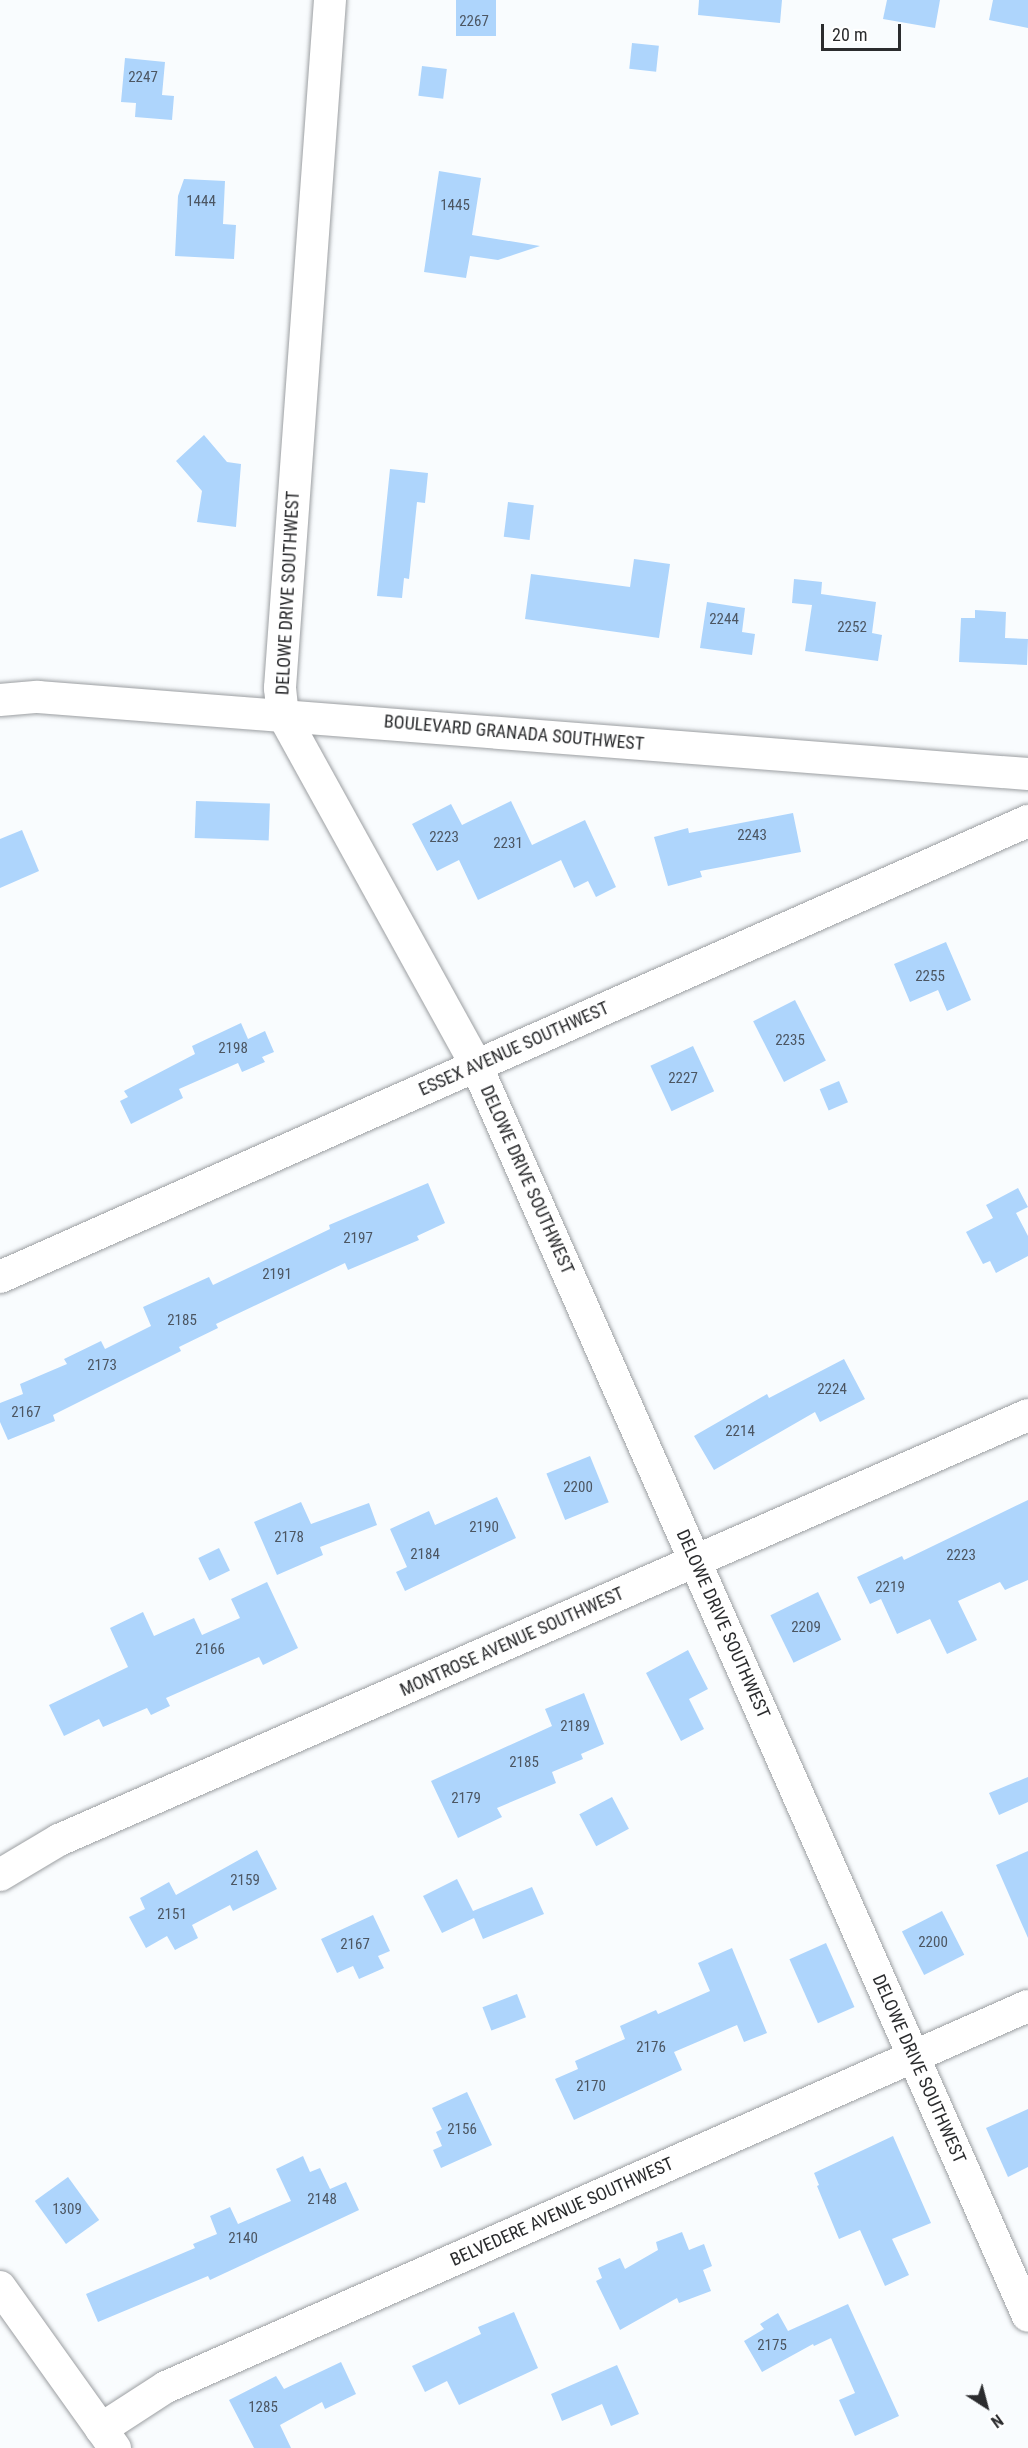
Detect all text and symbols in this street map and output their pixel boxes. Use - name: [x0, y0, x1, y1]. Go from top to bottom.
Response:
- scale bar: [824, 12, 904, 50]
- house number: 2267: [459, 13, 489, 31]
- text: 20 m: [832, 24, 867, 45]
- house number: 2247: [128, 69, 158, 87]
- house number: 1444: [186, 193, 216, 211]
- house number: 1445: [440, 197, 470, 215]
- street label: DELOWE DRIVE SOUTHWEST: [272, 490, 304, 696]
- house number: 2244: [709, 611, 739, 629]
- house number: 2252: [837, 619, 867, 637]
- street label: BOULEVARD GRANADA SOUTHWEST: [383, 711, 645, 755]
- house number: 2243: [737, 827, 767, 845]
- house number: 2223: [429, 829, 459, 847]
- house number: 2231: [493, 835, 523, 853]
- house number: 2255: [915, 968, 945, 986]
- street label: ESSEX AVENUE SOUTHWEST: [416, 997, 612, 1101]
- house number: 2235: [775, 1032, 805, 1050]
- house number: 2198: [218, 1040, 248, 1058]
- house number: 2227: [668, 1070, 698, 1088]
- street label: DELOWE DRIVE SOUTHWEST: [476, 1082, 578, 1278]
- house number: 2197: [343, 1230, 373, 1248]
- house number: 2191: [262, 1266, 292, 1284]
- house number: 2185: [167, 1312, 197, 1330]
- house number: 2173: [87, 1357, 117, 1375]
- house number: 2224: [817, 1381, 847, 1399]
- house number: 2167: [11, 1404, 41, 1422]
- house number: 2214: [725, 1423, 755, 1441]
- house number: 2200: [563, 1479, 593, 1497]
- house number: 2190: [469, 1519, 499, 1537]
- street label: DELOWE DRIVE SOUTHWEST: [672, 1526, 774, 1722]
- house number: 2178: [274, 1529, 304, 1547]
- house number: 2184: [410, 1546, 440, 1564]
- house number: 2223: [946, 1547, 976, 1565]
- house number: 2219: [875, 1579, 905, 1597]
- street label: MONTROSE AVENUE SOUTHWEST: [397, 1583, 627, 1701]
- house number: 2209: [791, 1619, 821, 1637]
- house number: 2166: [195, 1641, 225, 1659]
- house number: 2189: [560, 1718, 590, 1736]
- house number: 2185: [509, 1754, 539, 1772]
- house number: 2179: [451, 1790, 481, 1808]
- house number: 2159: [230, 1872, 260, 1890]
- house number: 2151: [157, 1906, 187, 1924]
- house number: 2200: [918, 1934, 948, 1952]
- house number: 2167: [340, 1936, 370, 1954]
- street label: DELOWE DRIVE SOUTHWEST: [868, 1971, 970, 2167]
- house number: 2176: [636, 2039, 666, 2057]
- house number: 2170: [576, 2078, 606, 2096]
- house number: 2156: [447, 2121, 477, 2139]
- street label: BELVEDERE AVENUE SOUTHWEST: [447, 2153, 677, 2271]
- house number: 2148: [307, 2191, 337, 2209]
- house number: 1309: [52, 2201, 82, 2219]
- house number: 2140: [228, 2230, 258, 2248]
- house number: 2175: [757, 2337, 787, 2355]
- north arrow: [956, 2376, 1016, 2436]
- house number: 1285: [248, 2399, 278, 2417]
- text: N: [987, 2410, 1006, 2432]

